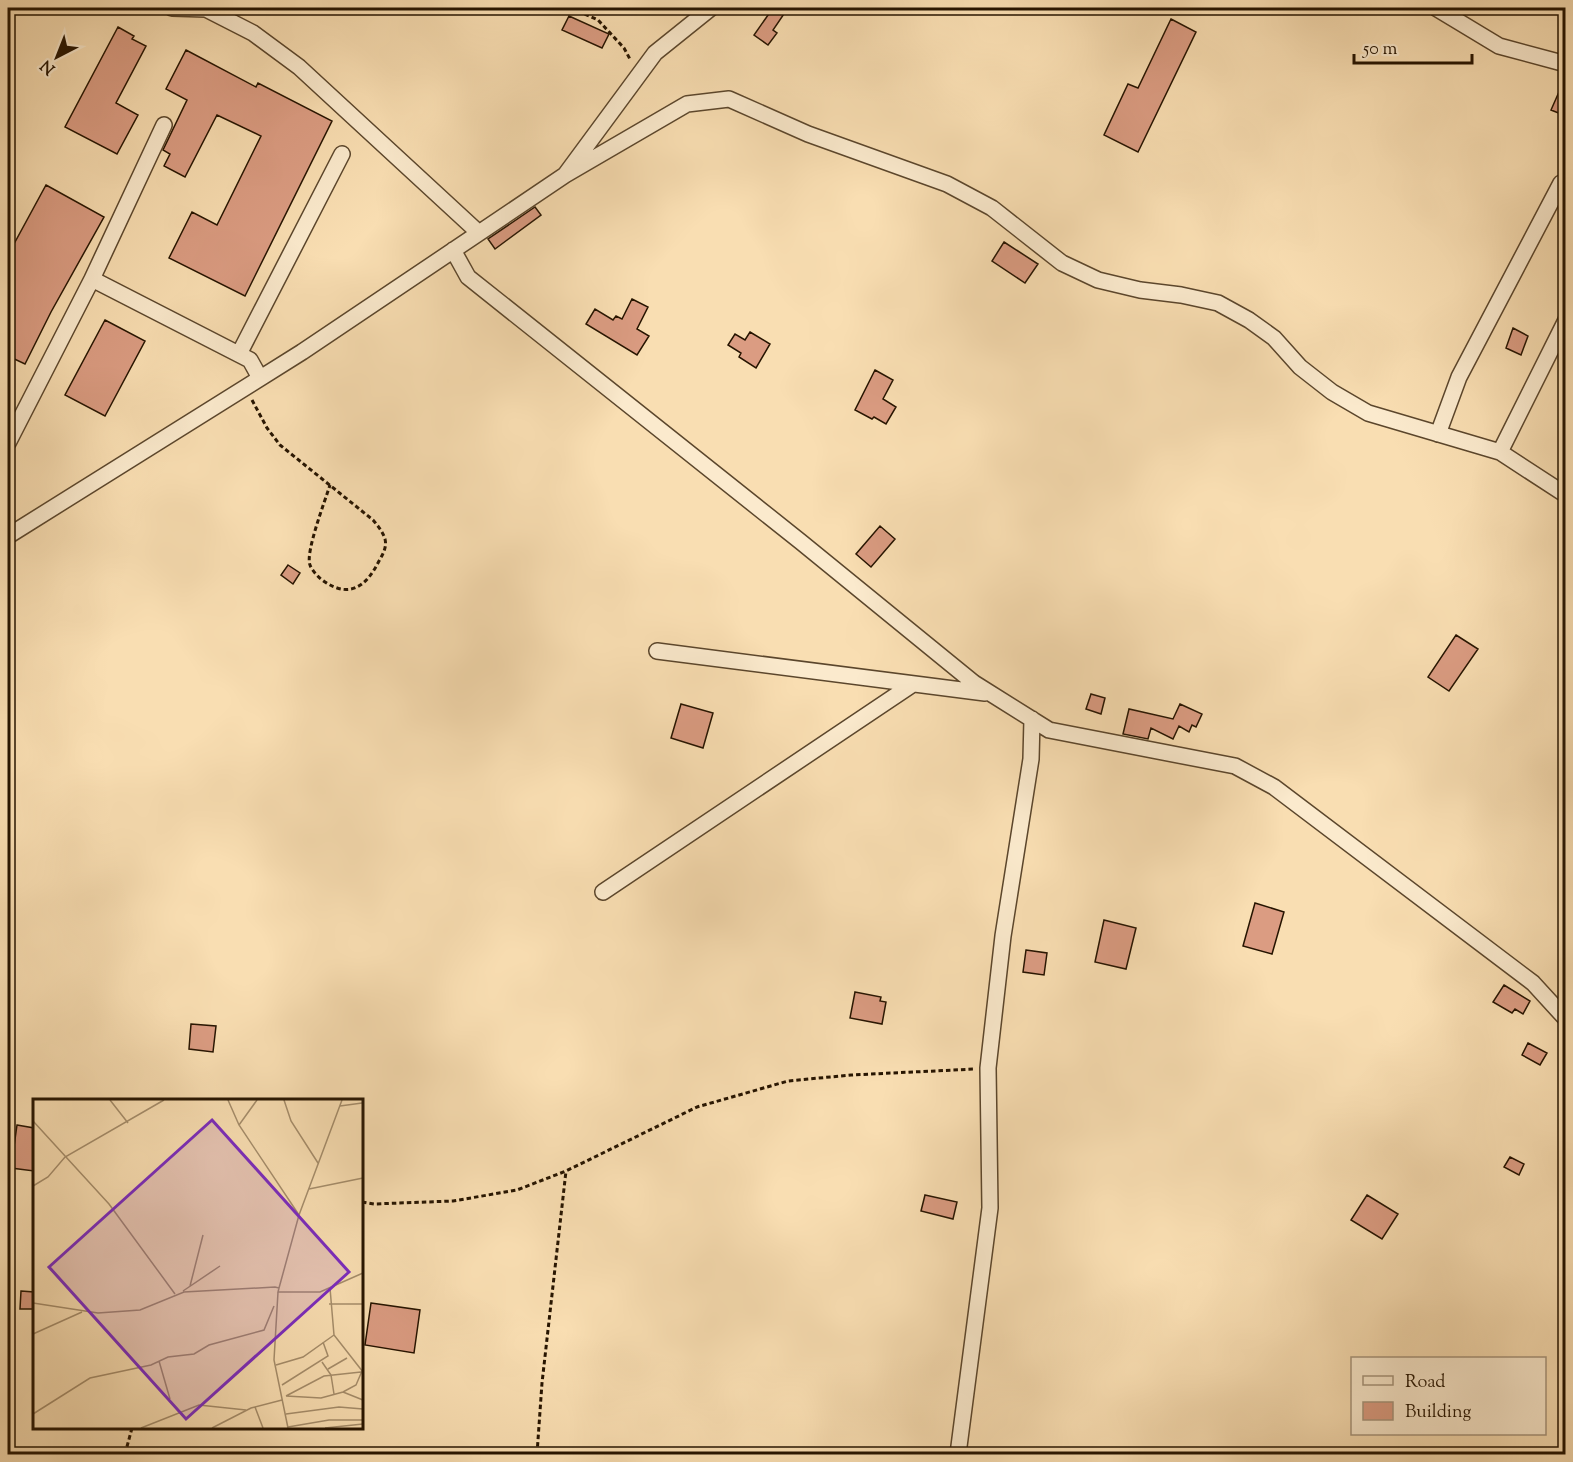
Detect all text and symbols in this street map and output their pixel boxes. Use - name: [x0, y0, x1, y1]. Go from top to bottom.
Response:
- north arrow: [27, 27, 87, 87]
- scale bar: [1354, 27, 1472, 65]
- text: 50 m: [1362, 37, 1398, 63]
- text: N: [36, 53, 61, 79]
- inset map: [33, 1099, 363, 1429]
- legend: [1351, 1357, 1546, 1435]
- text: Road: [1405, 1370, 1445, 1396]
- text: Building: [1405, 1400, 1471, 1426]

